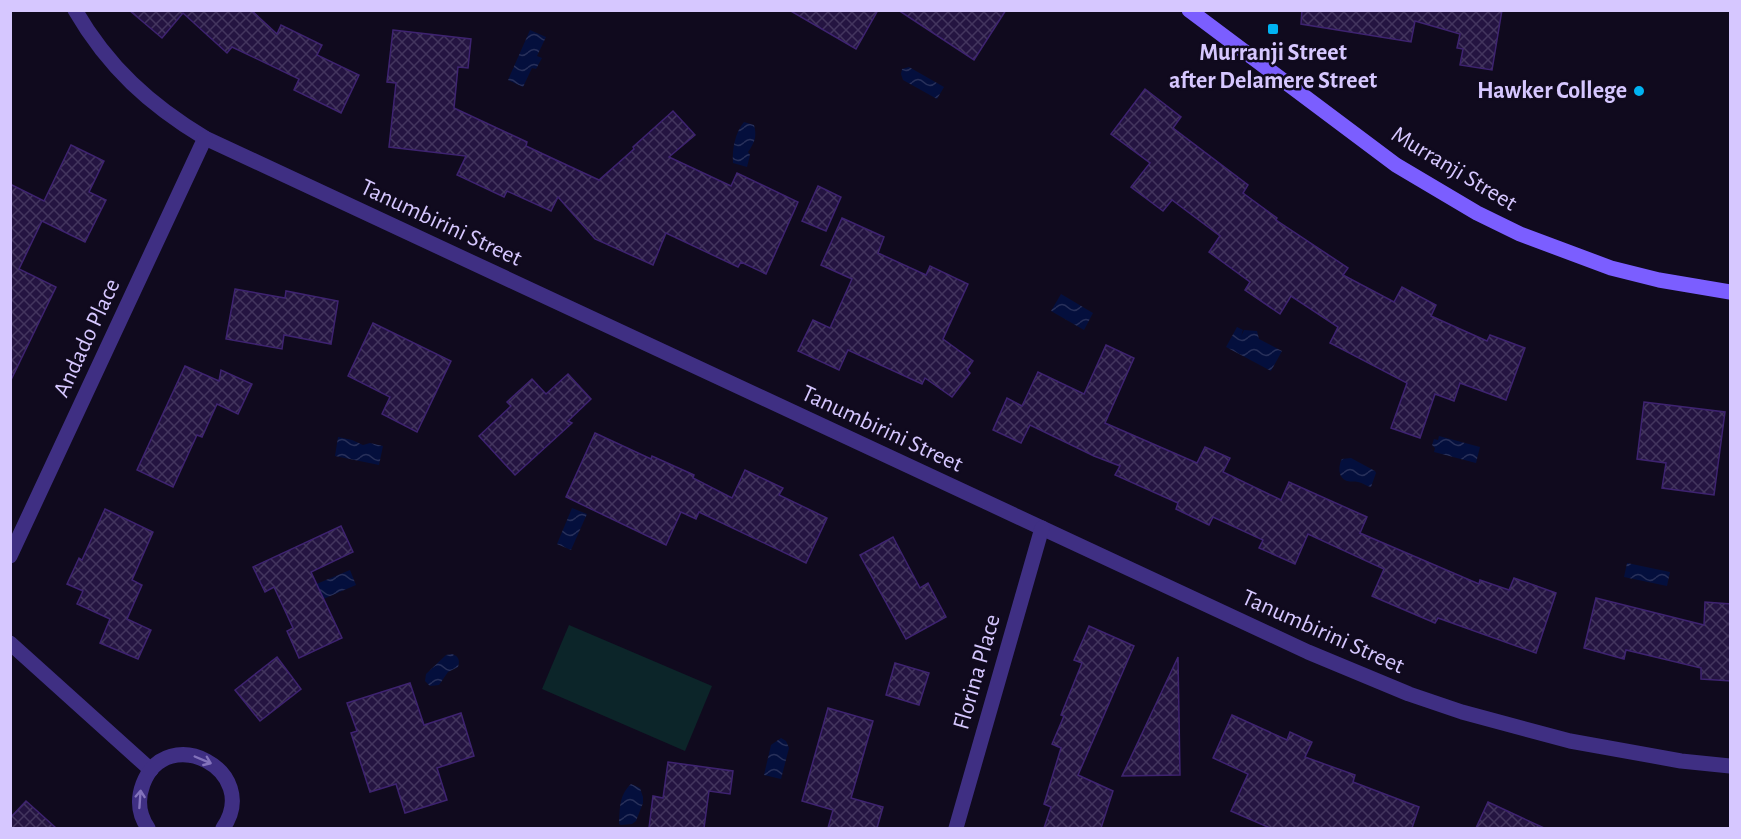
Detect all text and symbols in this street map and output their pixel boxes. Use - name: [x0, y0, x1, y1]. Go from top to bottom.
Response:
- marker: Murranji Street after Delamere Street: [1266, 22, 1280, 36]
- place label: Murranji Street after Delamere Street: [1169, 41, 1377, 93]
- place label: Hawker College: [1477, 79, 1627, 103]
- marker: Hawker College: [1632, 84, 1646, 98]
- street label: Murranji Street: [1387, 122, 1521, 216]
- street label: Tanumbirini Street: [357, 175, 526, 271]
- street label: Andado Place: [49, 275, 125, 401]
- street label: Tanumbirini Street: [798, 381, 967, 477]
- street label: Tanumbirini Street: [1238, 585, 1408, 679]
- street label: Florina Place: [949, 612, 1005, 732]
- one-way arrow: [193, 755, 211, 766]
- one-way arrow: [135, 789, 146, 809]

